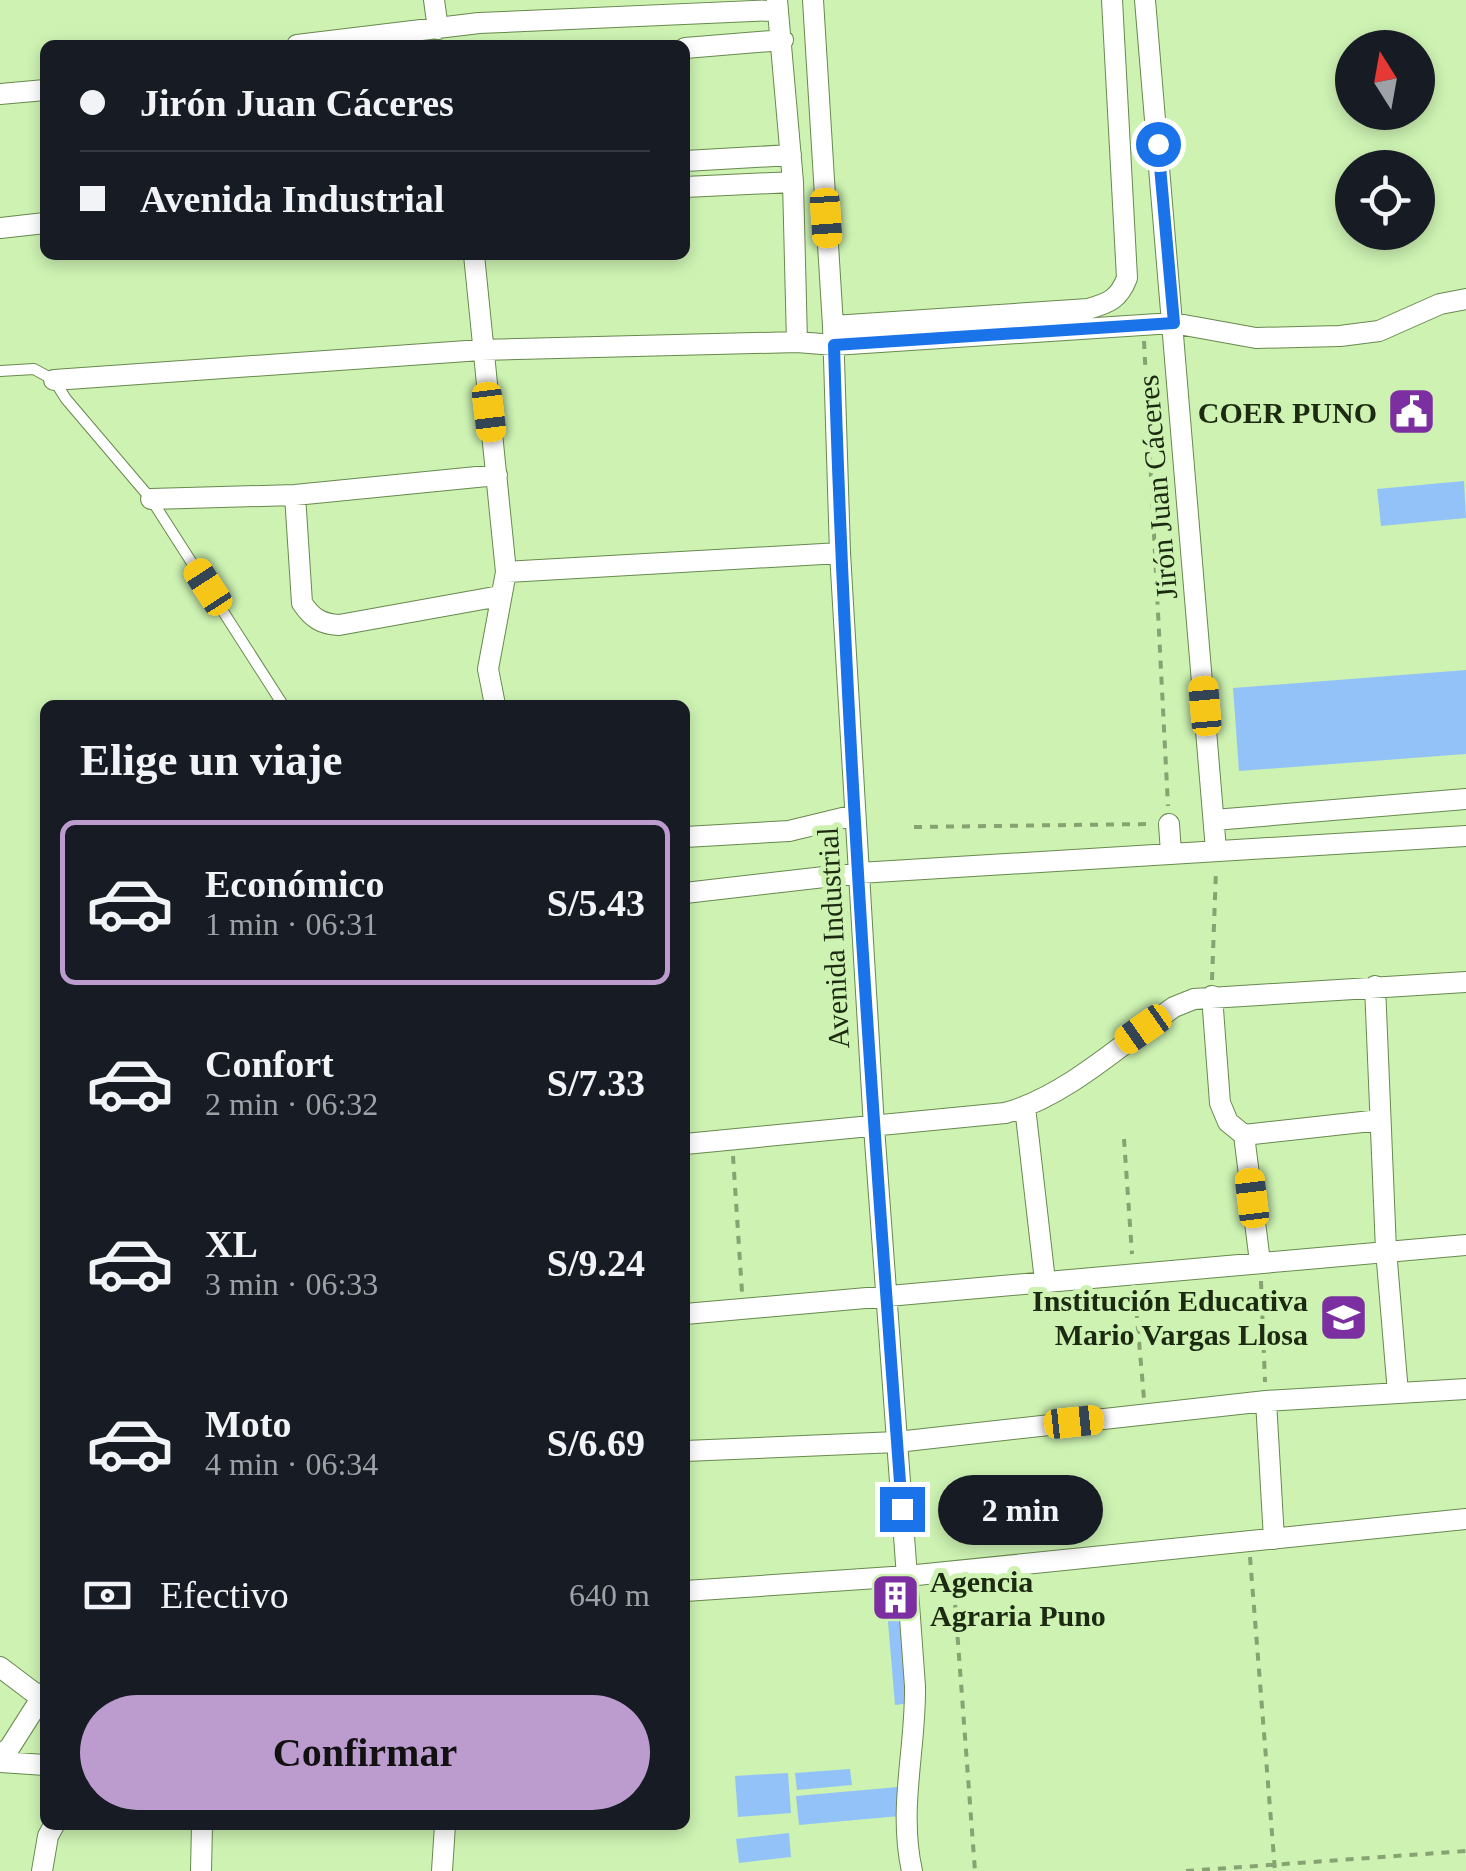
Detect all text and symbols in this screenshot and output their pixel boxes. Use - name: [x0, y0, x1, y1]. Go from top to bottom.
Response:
- north arrow: [1335, 30, 1435, 130]
- map controls: [1335, 30, 1435, 250]
- text: Jirón Juan Cáceres: [140, 82, 454, 124]
- route start: [1136, 122, 1181, 167]
- button: locate: [1335, 150, 1435, 250]
- text: Avenida Industrial: [140, 178, 444, 220]
- car: [809, 187, 843, 249]
- street label: Jirón Juan Cáceres: [1131, 374, 1183, 600]
- car: [470, 380, 508, 444]
- public building icon: COER PUNO: [1386, 386, 1438, 438]
- place label: COER PUNO: [1198, 396, 1377, 429]
- car: [179, 554, 237, 620]
- car: [1187, 675, 1223, 737]
- text: Elige un viaje: [80, 735, 343, 785]
- street label: Avenida Industrial: [811, 826, 855, 1050]
- icon: car: [85, 858, 175, 948]
- text: Económico: [205, 863, 384, 905]
- text: S/5.43: [547, 882, 645, 924]
- text: 1 min · 06:31: [205, 906, 378, 942]
- car: [1110, 1000, 1176, 1058]
- icon: car: [85, 1038, 175, 1128]
- text: Confort: [205, 1043, 334, 1085]
- text: S/7.33: [547, 1062, 645, 1104]
- text: 2 min · 06:32: [205, 1086, 378, 1122]
- car: [1233, 1166, 1271, 1230]
- icon: car: [85, 1218, 175, 1308]
- text: XL: [205, 1223, 258, 1265]
- text: S/9.24: [547, 1242, 645, 1284]
- text: 3 min · 06:33: [205, 1266, 378, 1302]
- place label: Institución Educativa Mario Vargas Llosa: [1032, 1284, 1308, 1351]
- school or university icon: Institución Educativa Mario Vargas Llosa: [1317, 1291, 1369, 1343]
- icon: car: [85, 1398, 175, 1488]
- text: Moto: [205, 1403, 292, 1445]
- car: [1043, 1404, 1105, 1440]
- text: S/6.69: [547, 1422, 645, 1464]
- text: 4 min · 06:34: [205, 1446, 378, 1482]
- callout: 2 min: [937, 1474, 1102, 1544]
- route end: [880, 1487, 925, 1532]
- text: 2 min: [982, 1492, 1059, 1528]
- place label: Agencia Agraria Puno: [930, 1565, 1106, 1632]
- icon: cash: [80, 1568, 135, 1623]
- building icon: Agencia Agraria Puno: [869, 1572, 921, 1624]
- text: Efectivo: [160, 1574, 289, 1616]
- text: 640 m: [569, 1577, 650, 1613]
- button: Confirmar: [80, 1695, 650, 1810]

